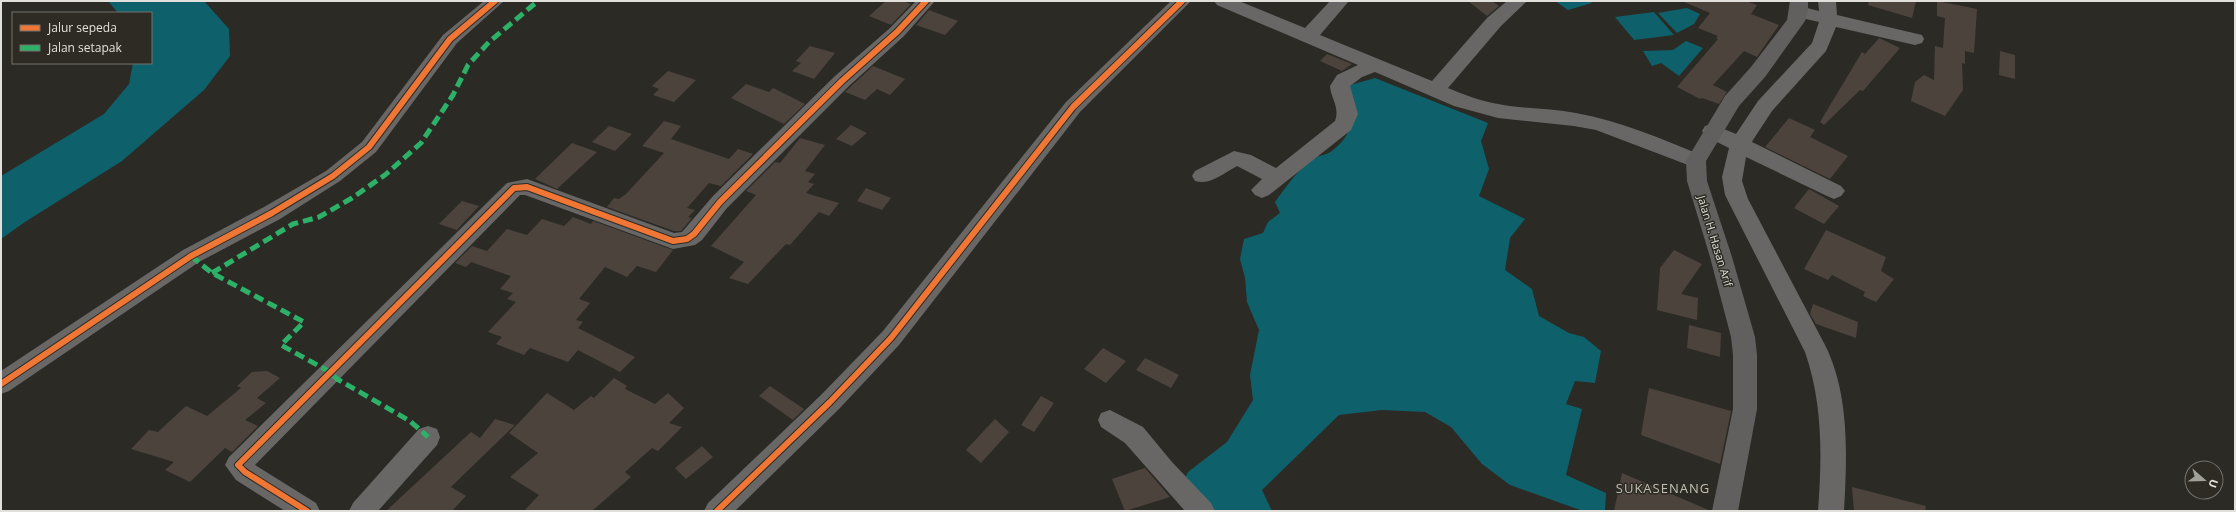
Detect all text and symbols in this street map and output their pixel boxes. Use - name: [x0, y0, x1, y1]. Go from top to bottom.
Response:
- legend: [12, 12, 152, 64]
- text: Jalur sepeda: [47, 19, 117, 36]
- text: Jalan setapak: [47, 39, 122, 56]
- street label: Jalan H. Hasan Arif: [1694, 193, 1737, 289]
- north arrow: [2184, 460, 2224, 500]
- text: U: [2205, 477, 2222, 490]
- district label: SUKASENANG: [1616, 479, 1710, 497]

